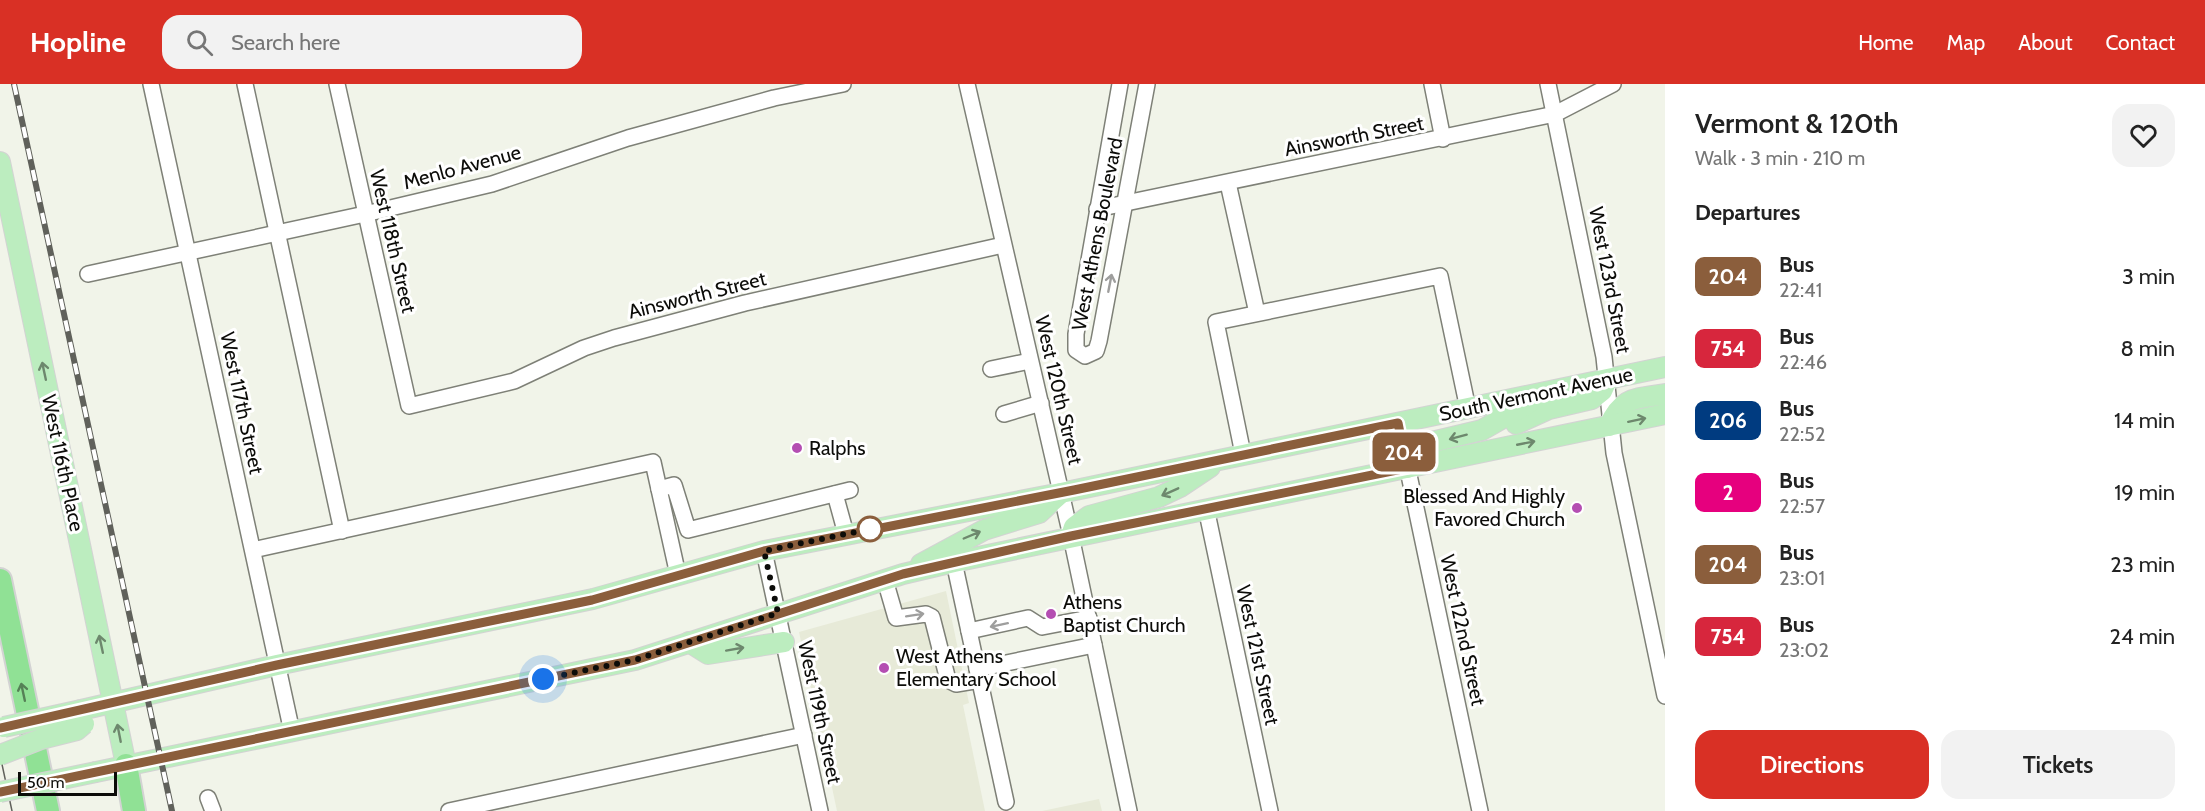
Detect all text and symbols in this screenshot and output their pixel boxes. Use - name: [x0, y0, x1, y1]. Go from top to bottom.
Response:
- search box: [162, 15, 582, 69]
- text: Hopline: [30, 25, 126, 59]
- icon: search: [183, 26, 216, 59]
- text: Search here: [231, 29, 340, 56]
- text: Home: [1858, 30, 1914, 55]
- text: Map: [1947, 30, 1985, 55]
- text: About: [2018, 30, 2072, 55]
- text: Contact: [2105, 30, 2175, 55]
- button: heart: [2112, 104, 2175, 167]
- text: Vermont & 120th: [1695, 106, 1899, 140]
- street label: Ainsworth Street: [1282, 111, 1426, 161]
- street label: West Athens Boulevard: [1067, 135, 1127, 333]
- street label: Menlo Avenue: [400, 140, 524, 194]
- text: Walk · 3 min · 210 m: [1695, 146, 1865, 170]
- street label: West 118th Street: [365, 167, 421, 315]
- text: Departures: [1695, 199, 1800, 226]
- street label: West 123rd Street: [1584, 205, 1636, 356]
- text: Bus: [1779, 251, 1814, 278]
- text: 3 min: [2122, 263, 2175, 290]
- text: 204: [1709, 264, 1747, 289]
- street label: Ainsworth Street: [626, 266, 769, 324]
- one-way arrow: [1105, 274, 1116, 294]
- text: 22:41: [1779, 278, 1822, 302]
- street label: West 120th Street: [1030, 313, 1088, 467]
- text: Bus: [1779, 323, 1814, 350]
- street label: West 117th Street: [215, 330, 269, 476]
- text: 8 min: [2120, 335, 2175, 362]
- text: 754: [1710, 336, 1746, 361]
- text: 22:46: [1779, 350, 1827, 374]
- one-way arrow: [38, 362, 49, 382]
- street label: South Vermont Avenue: [1437, 362, 1635, 426]
- street label: West 116th Place: [37, 392, 89, 534]
- text: Bus: [1779, 395, 1814, 422]
- text: 14 min: [2114, 407, 2175, 434]
- text: 206: [1709, 408, 1747, 433]
- one-way arrow: [1627, 414, 1646, 425]
- text: 22:52: [1779, 422, 1825, 446]
- one-way arrow: [1449, 431, 1468, 443]
- line badge: 204: [1370, 432, 1438, 472]
- place label: Ralphs: [809, 436, 866, 460]
- one-way arrow: [1515, 437, 1535, 448]
- text: 204: [1385, 440, 1423, 465]
- marker: Ralphs: [790, 441, 804, 455]
- text: Bus: [1779, 467, 1814, 494]
- text: 19 min: [2114, 479, 2175, 506]
- text: 2: [1722, 480, 1734, 505]
- place label: Blessed And Highly Favored Church: [1403, 484, 1565, 531]
- one-way arrow: [1162, 486, 1180, 498]
- text: 22:57: [1779, 494, 1825, 518]
- marker: Blessed And Highly Favored Church: [1570, 501, 1584, 515]
- unlabelled marker: [857, 516, 883, 542]
- one-way arrow: [963, 529, 981, 540]
- text: Bus: [1779, 539, 1814, 566]
- text: 23 min: [2110, 551, 2175, 578]
- street label: West 122nd Street: [1435, 552, 1491, 708]
- text: 204: [1709, 552, 1747, 577]
- text: 23:01: [1779, 566, 1825, 590]
- street label: West 121st Street: [1231, 583, 1285, 727]
- place label: Athens Baptist Church: [1063, 590, 1186, 637]
- marker: Athens Baptist Church: [1044, 607, 1058, 621]
- one-way arrow: [905, 610, 924, 621]
- text: Bus: [1779, 611, 1814, 638]
- one-way arrow: [989, 620, 1009, 631]
- text: 24 min: [2110, 623, 2175, 650]
- text: 754: [1710, 624, 1746, 649]
- one-way arrow: [95, 635, 106, 655]
- street label: West 119th Street: [793, 638, 847, 786]
- text: 23:02: [1779, 638, 1829, 662]
- one-way arrow: [725, 643, 744, 654]
- place label: West Athens Elementary School: [896, 644, 1057, 691]
- marker: West Athens Elementary School: [877, 661, 891, 675]
- your location: [528, 664, 558, 694]
- one-way arrow: [17, 683, 28, 702]
- one-way arrow: [113, 724, 124, 744]
- button: Directions: [1695, 730, 1929, 799]
- button: Tickets: [1941, 730, 2175, 799]
- scale bar: [18, 769, 117, 796]
- text: 50 m: [27, 773, 64, 792]

